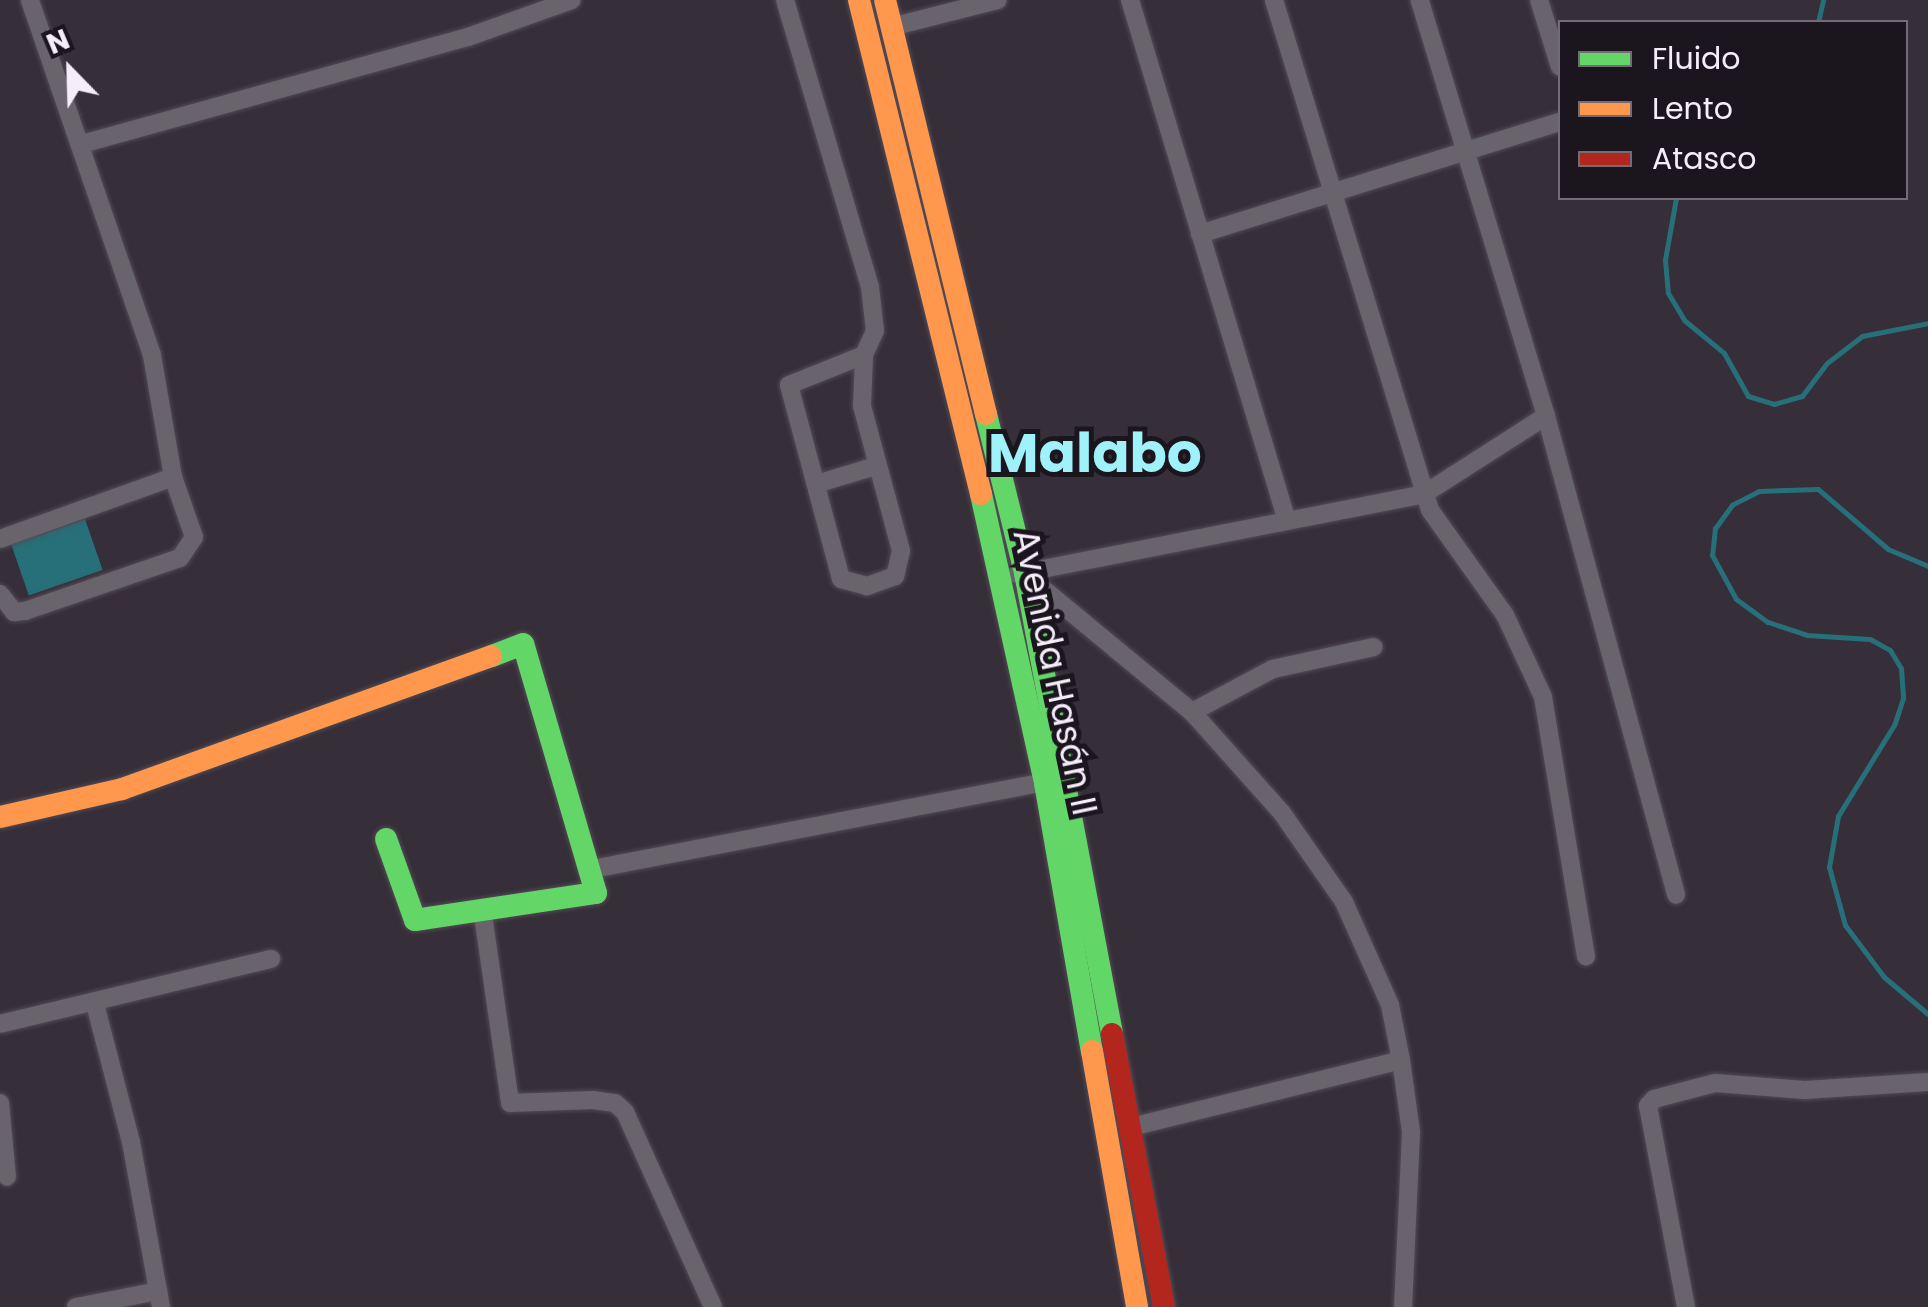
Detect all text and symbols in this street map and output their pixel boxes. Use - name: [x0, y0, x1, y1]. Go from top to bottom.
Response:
- north arrow: [20, 20, 120, 120]
- text: N: [41, 20, 75, 64]
- legend: [1558, 20, 1908, 200]
- text: Fluido: [1652, 37, 1741, 80]
- text: Lento: [1652, 87, 1733, 130]
- text: Atasco: [1652, 137, 1757, 180]
- district label: Malabo: [988, 420, 1202, 486]
- street label: Avenida Hasán II: [1004, 525, 1106, 819]

